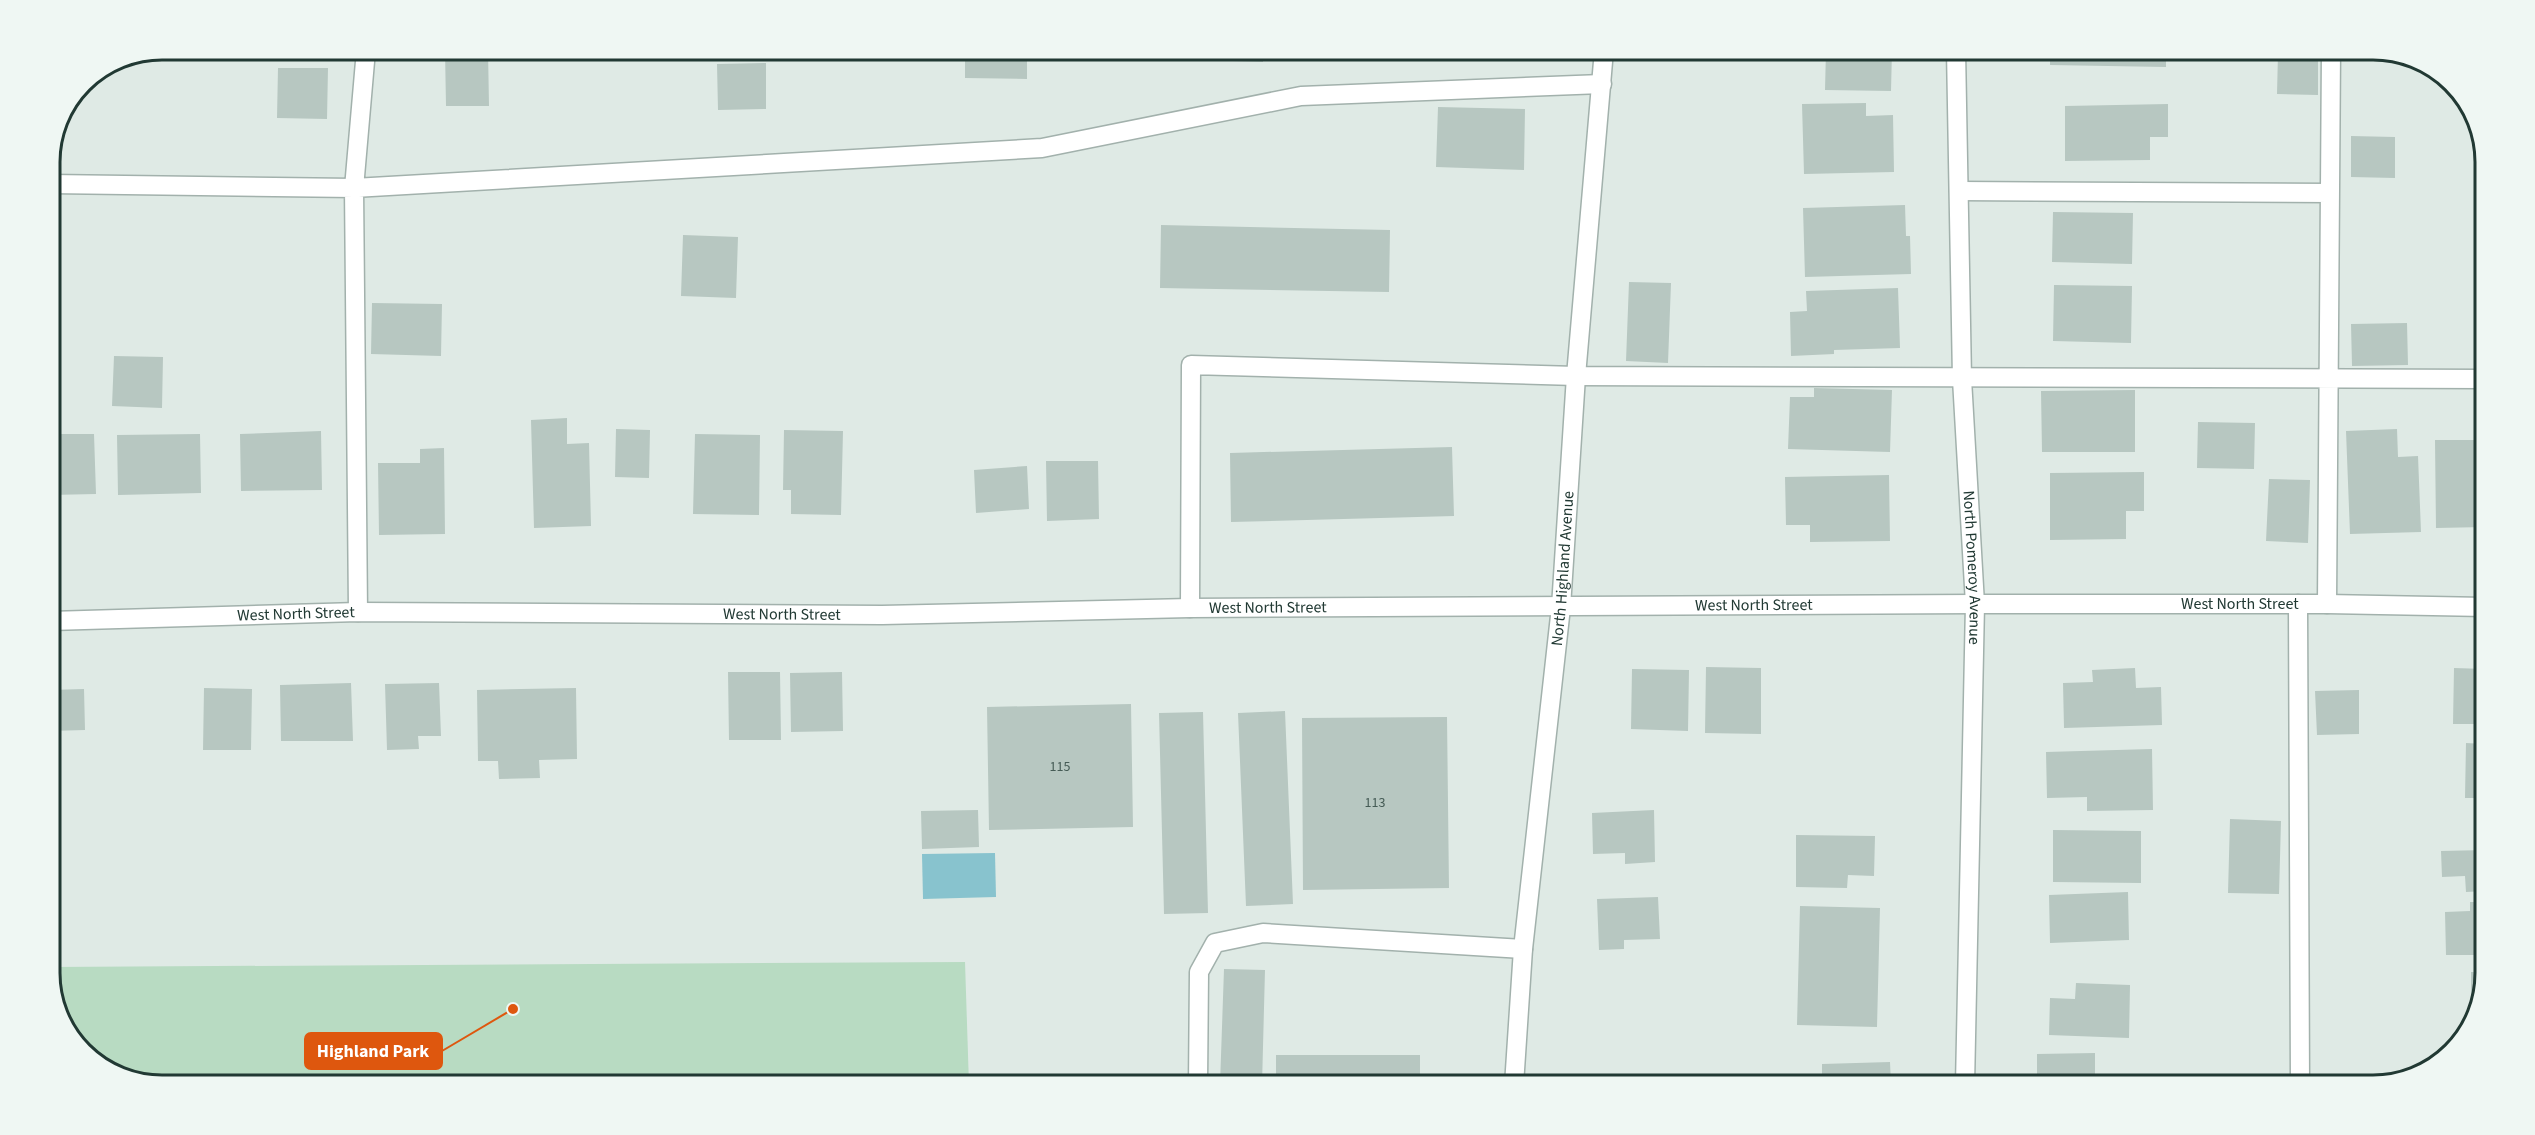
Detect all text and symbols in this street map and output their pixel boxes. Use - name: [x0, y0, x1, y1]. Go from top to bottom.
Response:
- street label: North Highland Avenue: [1546, 490, 1580, 647]
- street label: North Pomeroy Avenue: [1957, 490, 1986, 645]
- street label: West North Street: [2181, 593, 2299, 615]
- street label: West North Street: [1695, 594, 1813, 616]
- street label: West North Street: [1209, 596, 1327, 619]
- street label: West North Street: [237, 601, 356, 627]
- street label: West North Street: [723, 603, 841, 626]
- house number: 115: [1050, 757, 1070, 777]
- house number: 113: [1365, 793, 1385, 813]
- callout: Highland Park: [305, 1033, 442, 1069]
- text: Highland Park: [317, 1039, 429, 1064]

